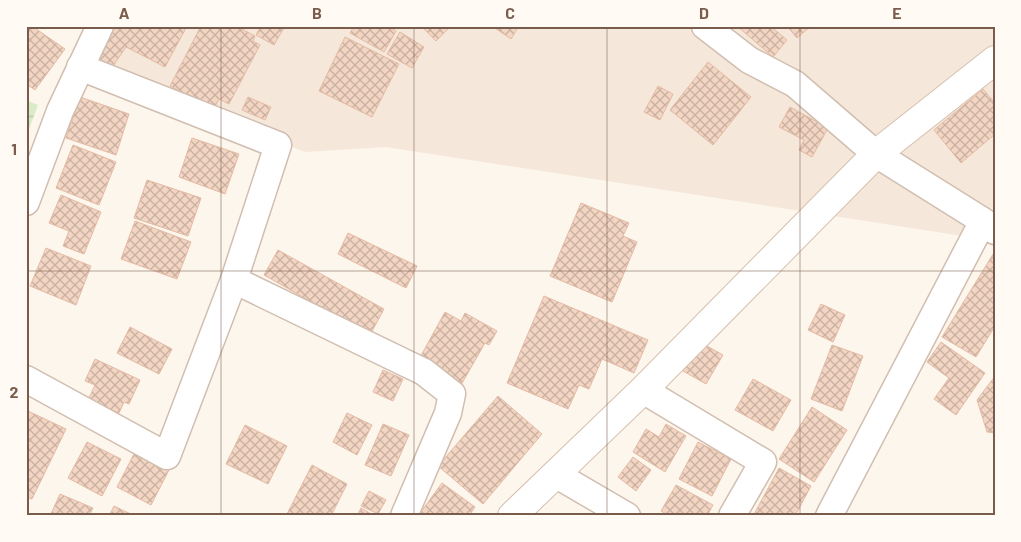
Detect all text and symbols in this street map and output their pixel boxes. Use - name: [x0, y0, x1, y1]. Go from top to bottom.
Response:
- text: A: [119, 3, 130, 22]
- text: B: [312, 3, 322, 22]
- text: C: [505, 3, 515, 22]
- text: D: [699, 3, 709, 22]
- text: E: [892, 3, 902, 22]
- text: 1: [11, 139, 17, 158]
- text: 2: [10, 382, 19, 401]

